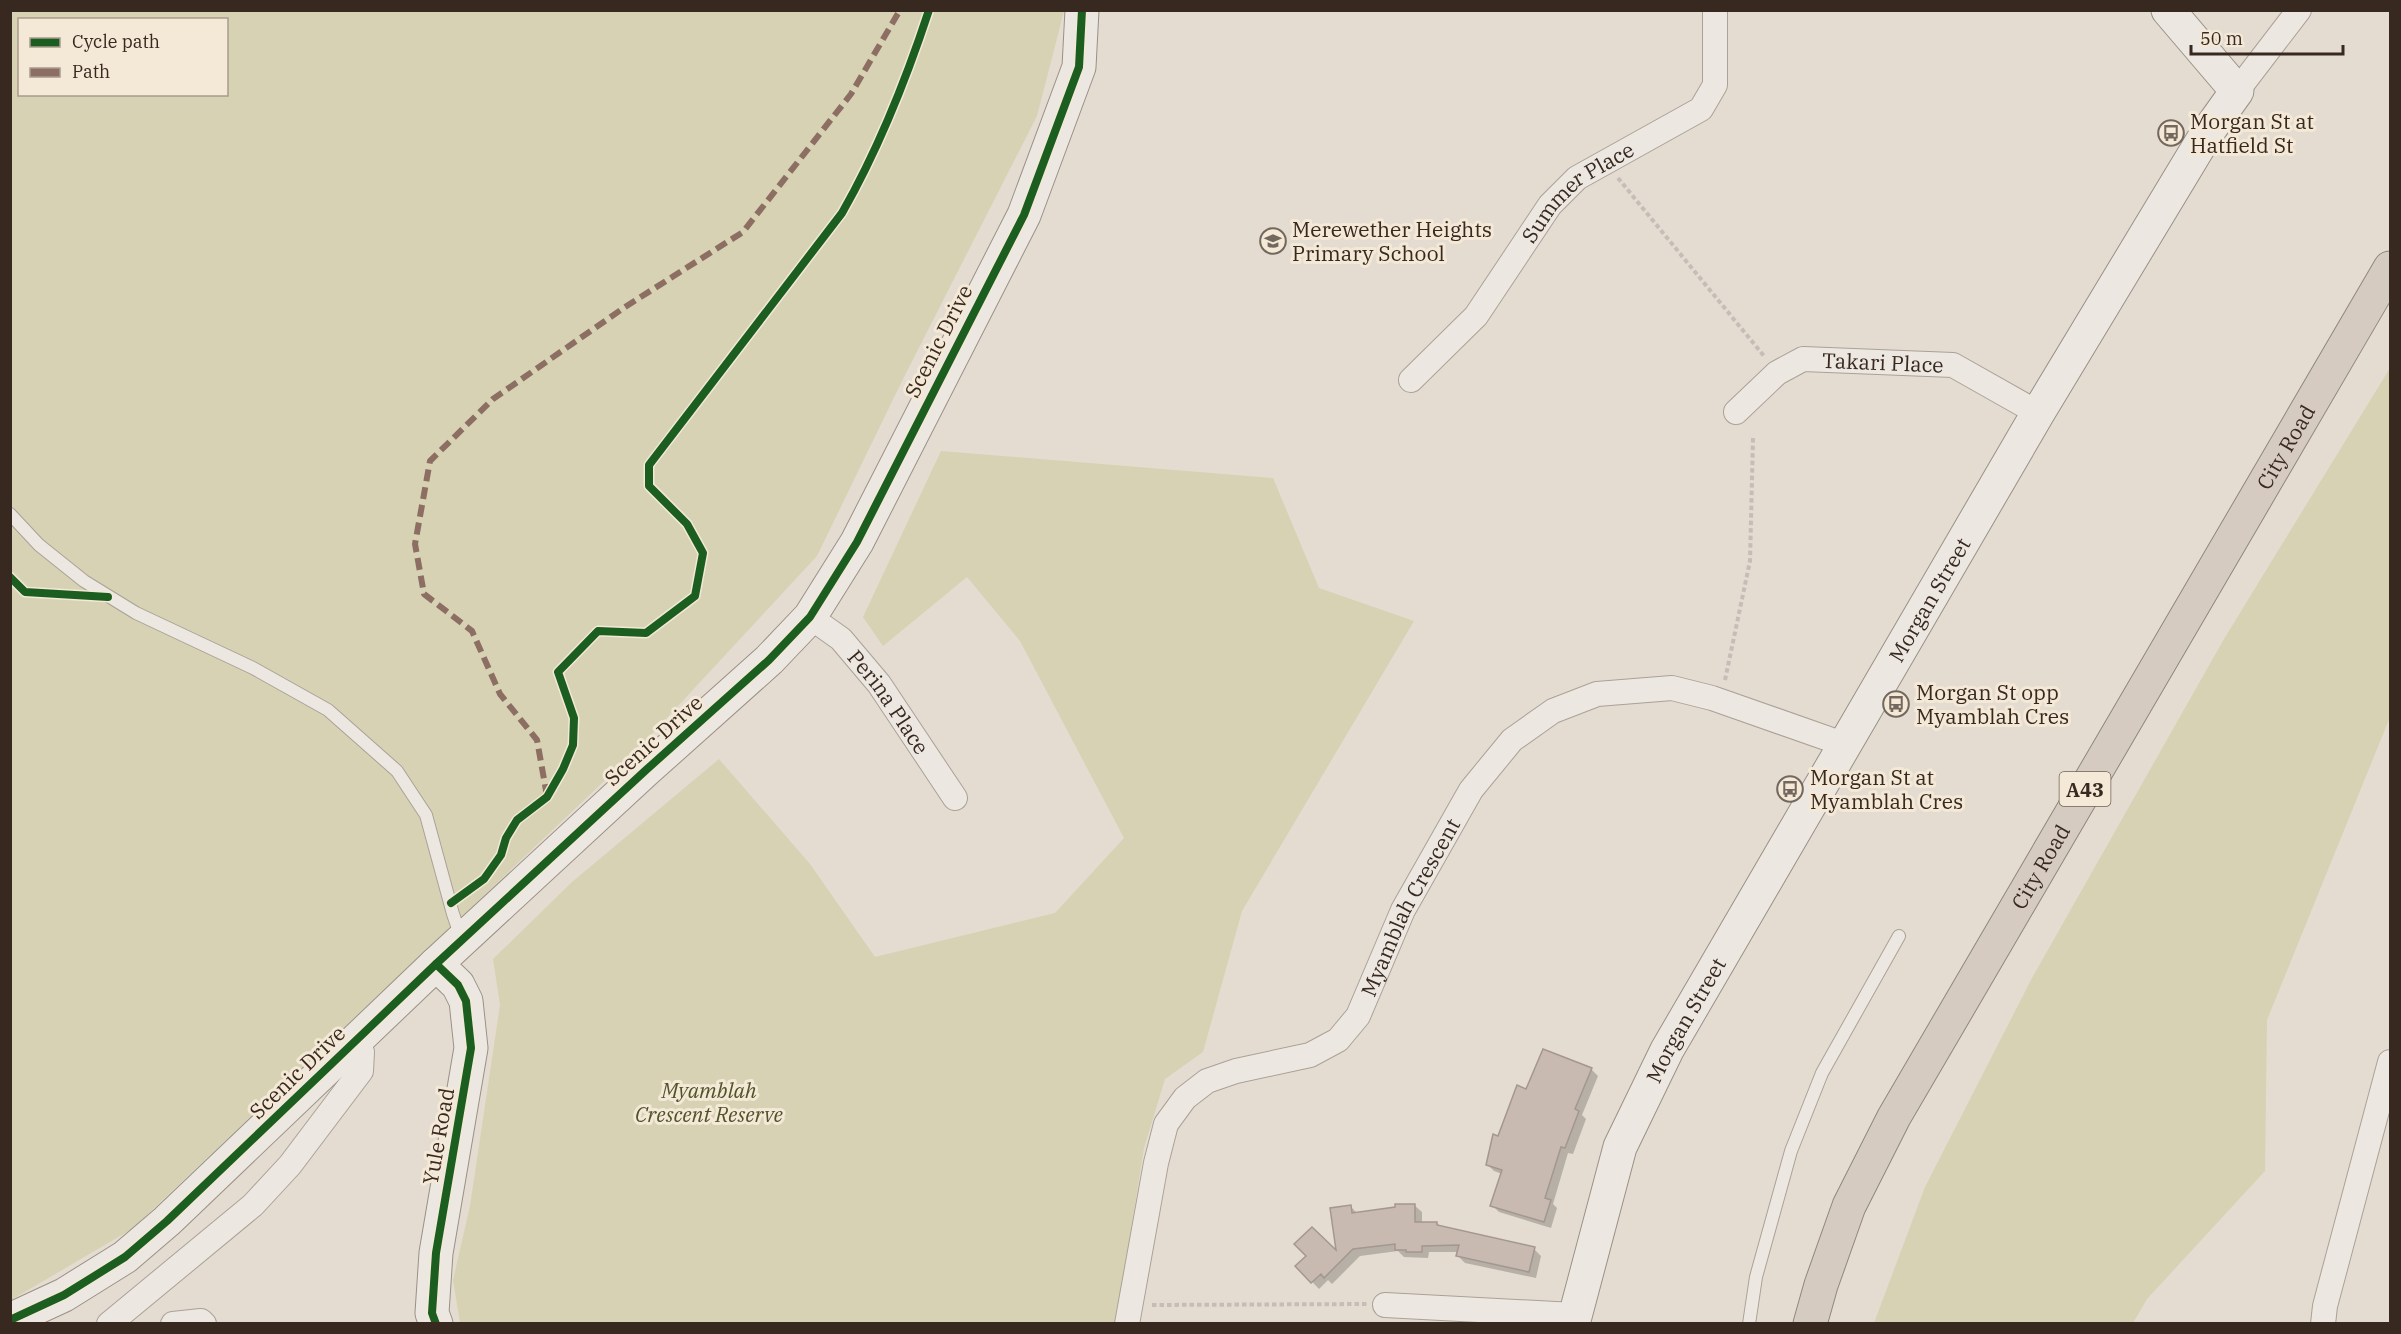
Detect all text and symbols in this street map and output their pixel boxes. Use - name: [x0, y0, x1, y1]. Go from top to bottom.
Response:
- legend: [18, 18, 228, 96]
- scale bar: [2191, 18, 2342, 56]
- text: 50 m: [2200, 27, 2243, 50]
- text: Cycle path: [72, 30, 160, 53]
- text: Path: [72, 60, 110, 83]
- place label: Morgan St at Hatfield St: [2190, 107, 2314, 159]
- bus stop icon: Morgan St at Hatfield St: [2156, 118, 2186, 148]
- street label: Summer Place: [1515, 135, 1639, 248]
- place label: Merewether Heights Primary School: [1292, 215, 1492, 267]
- school or university icon: Merewether Heights Primary School: [1258, 226, 1288, 256]
- street label: Scenic Drive: [898, 280, 978, 402]
- street label: Takari Place: [1821, 346, 1944, 379]
- street label: City Road: [2250, 399, 2321, 495]
- street label: Morgan Street: [1882, 532, 1976, 667]
- street label: Perina Place: [842, 644, 936, 759]
- place label: Morgan St opp Myamblah Cres: [1916, 678, 2069, 730]
- street label: Scenic Drive: [598, 688, 708, 792]
- bus stop icon: Morgan St opp Myamblah Cres: [1881, 689, 1911, 719]
- place label: Morgan St at Myamblah Cres: [1810, 763, 1963, 815]
- road number: A43: [2060, 772, 2110, 806]
- bus stop icon: Morgan St at Myamblah Cres: [1775, 774, 1805, 804]
- street label: Myamblah Crescent: [1354, 813, 1466, 1001]
- street label: City Road: [2004, 819, 2076, 914]
- street label: Morgan Street: [1639, 952, 1732, 1087]
- street label: Scenic Drive: [243, 1019, 351, 1125]
- park label: Myamblah Crescent Reserve: [635, 1076, 784, 1128]
- street label: Yule Road: [416, 1085, 460, 1187]

